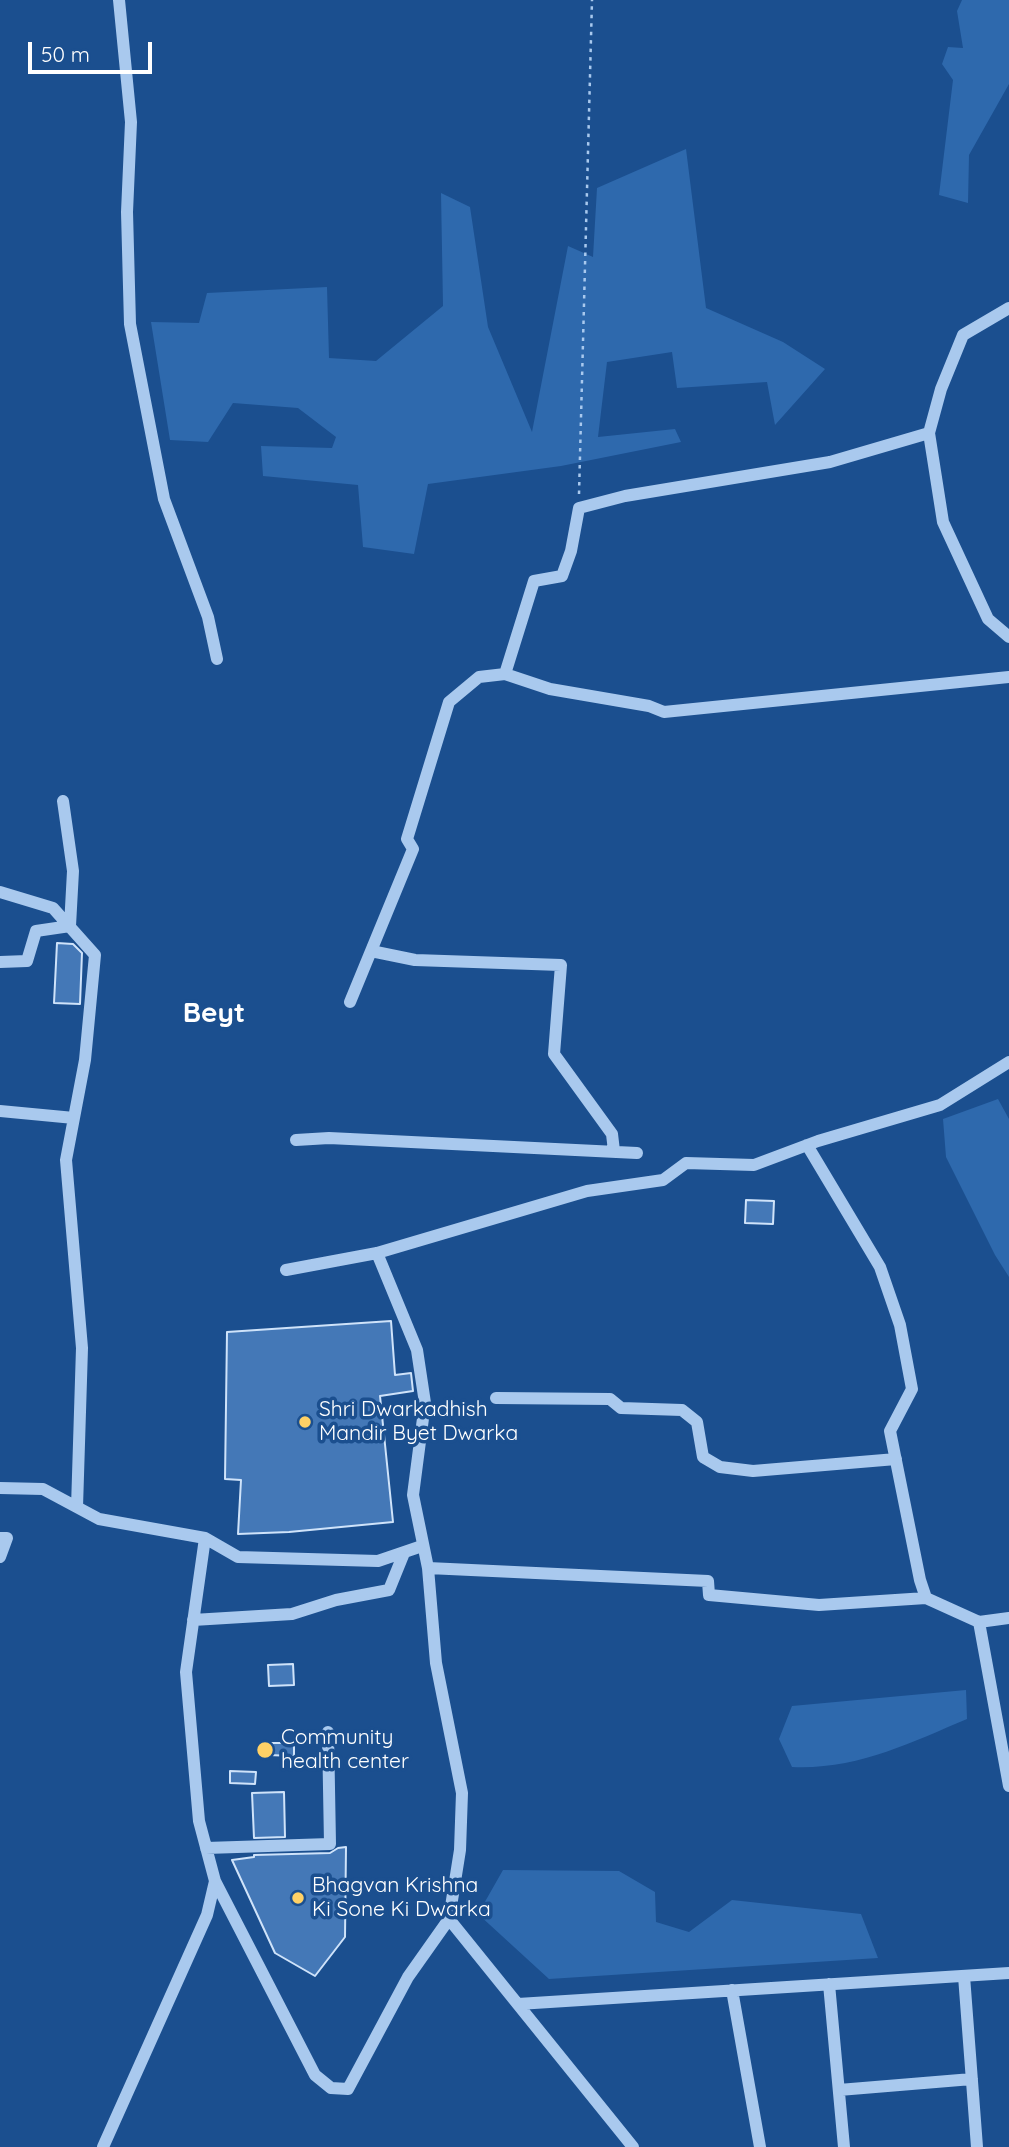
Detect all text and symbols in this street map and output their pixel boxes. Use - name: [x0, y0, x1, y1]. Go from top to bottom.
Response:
- scale bar: [32, 28, 156, 72]
- text: 50 m: [41, 41, 90, 67]
- district label: Beyt: [183, 997, 245, 1031]
- place label: Shri Dwarkadhish Mandir Byet Dwarka: [319, 1397, 518, 1447]
- marker: Shri Dwarkadhish Mandir Byet Dwarka: [297, 1414, 313, 1430]
- place label: Community health center: [281, 1725, 409, 1775]
- marker: Community health center: [255, 1740, 275, 1760]
- place label: Bhagvan Krishna Ki Sone Ki Dwarka: [312, 1873, 491, 1923]
- marker: Bhagvan Krishna Ki Sone Ki Dwarka: [290, 1890, 306, 1906]

